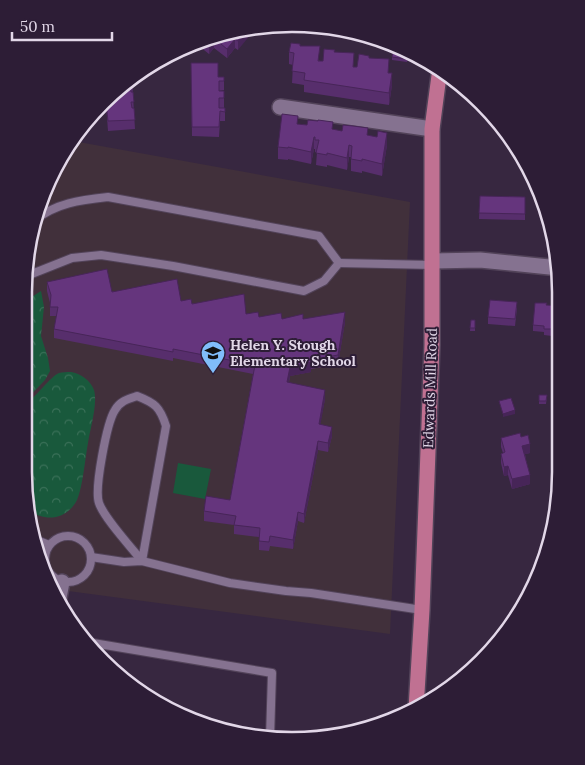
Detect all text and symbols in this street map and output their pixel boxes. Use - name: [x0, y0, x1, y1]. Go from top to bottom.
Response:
- scale bar: [12, 10, 112, 42]
- text: 50 m: [20, 17, 55, 36]
- street label: Edwards Mill Road: [419, 328, 441, 448]
- place label: Helen Y. Stough Elementary School: [230, 336, 356, 370]
- school or university icon: Helen Y. Stough Elementary School: [200, 340, 226, 374]

